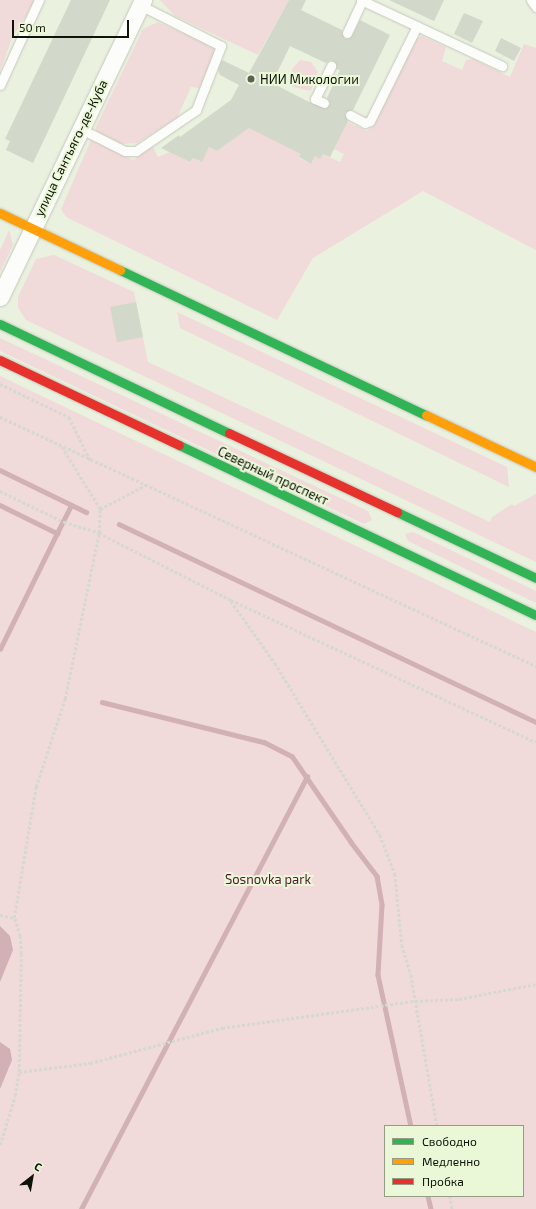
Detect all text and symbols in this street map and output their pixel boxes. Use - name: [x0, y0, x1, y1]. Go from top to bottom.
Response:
- scale bar: [14, 12, 131, 38]
- text: 50 m: [19, 20, 46, 34]
- place label: НИИ Микологии: [260, 71, 359, 87]
- marker: НИИ Микологии: [245, 73, 257, 85]
- street label: улица Сантьяго-де-Куба: [31, 77, 111, 219]
- street label: Северный проспект: [215, 444, 331, 508]
- park label: Sosnovka park: [225, 871, 311, 887]
- legend: [384, 1125, 524, 1197]
- text: Свободно: [422, 1134, 477, 1148]
- text: Медленно: [422, 1154, 480, 1168]
- north arrow: [12, 1157, 52, 1197]
- text: С: [32, 1159, 45, 1174]
- text: Пробка: [422, 1174, 464, 1188]

